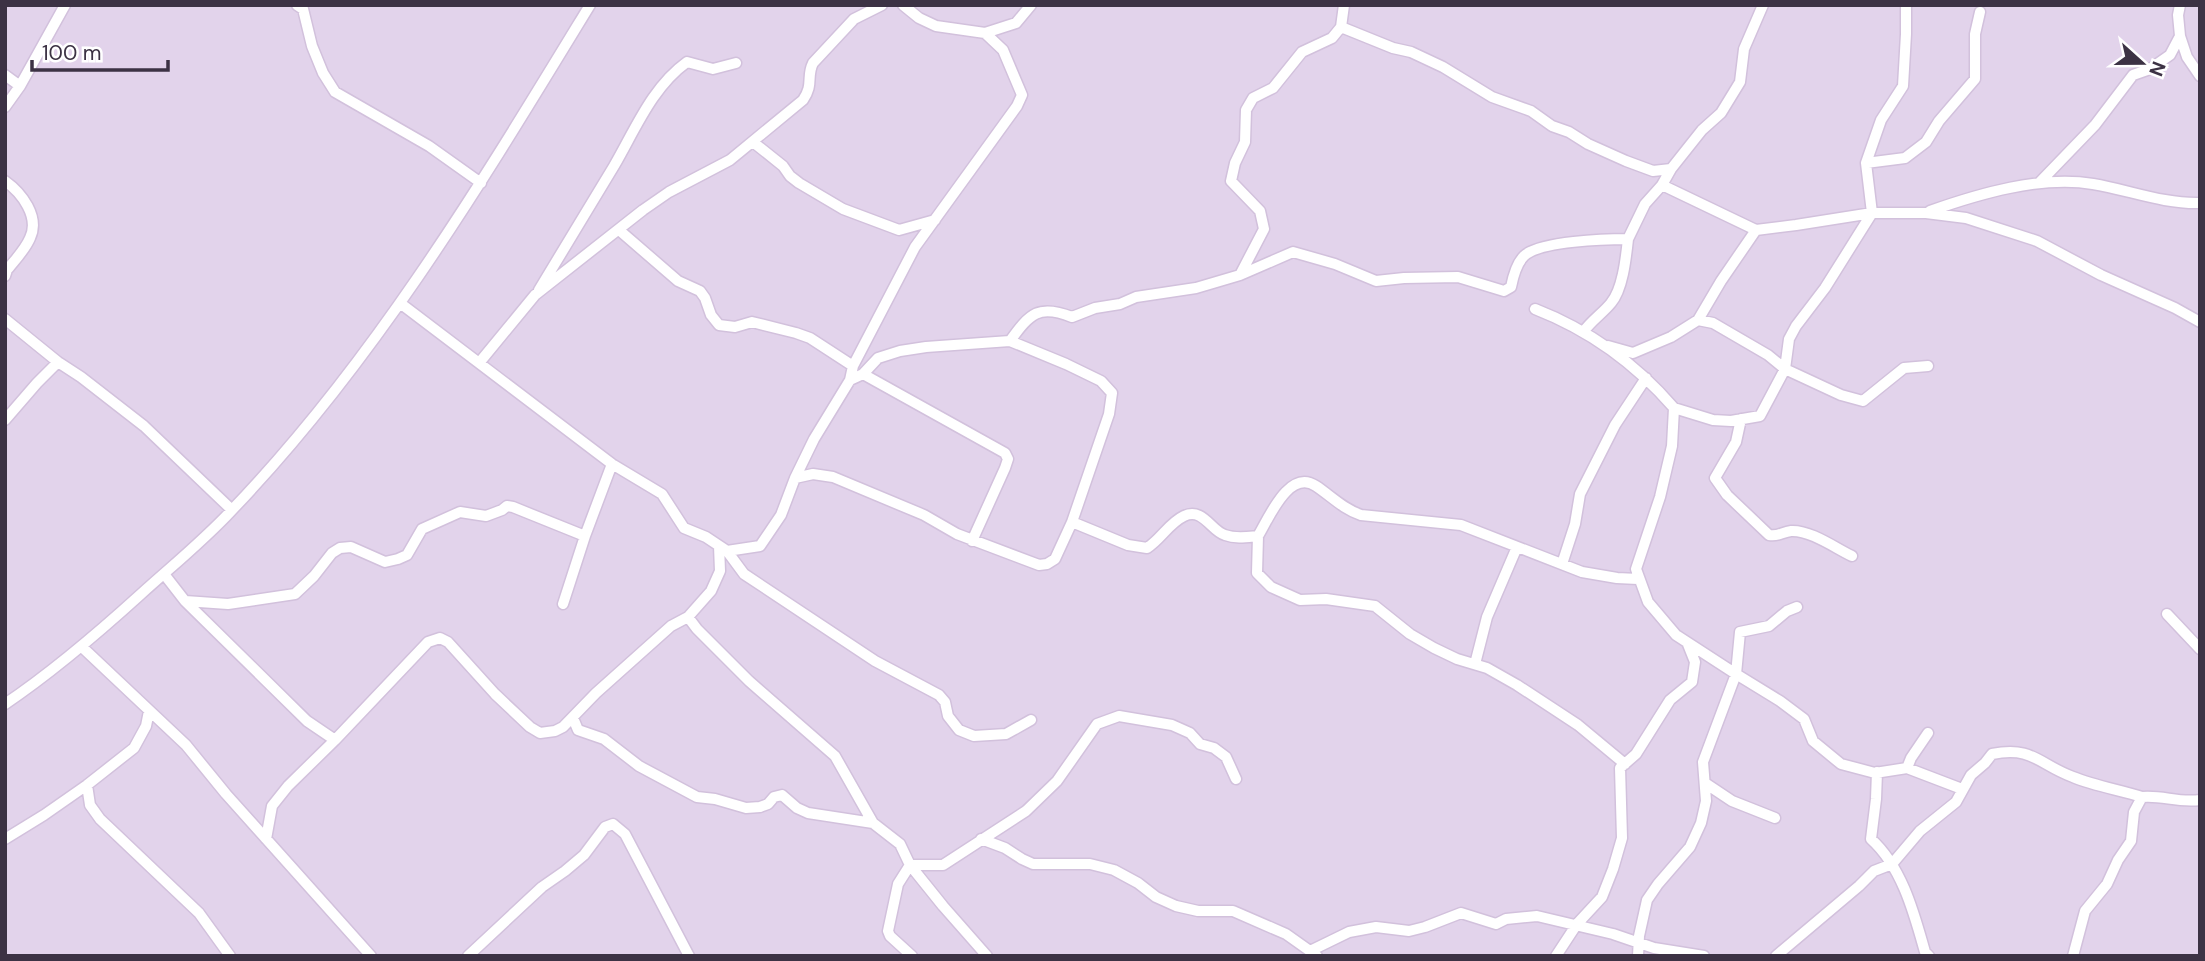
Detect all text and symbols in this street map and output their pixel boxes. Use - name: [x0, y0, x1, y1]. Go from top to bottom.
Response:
- scale bar: [32, 28, 168, 72]
- north arrow: [2107, 28, 2177, 98]
- text: 100 m: [42, 39, 102, 67]
- text: N: [2143, 58, 2172, 80]

